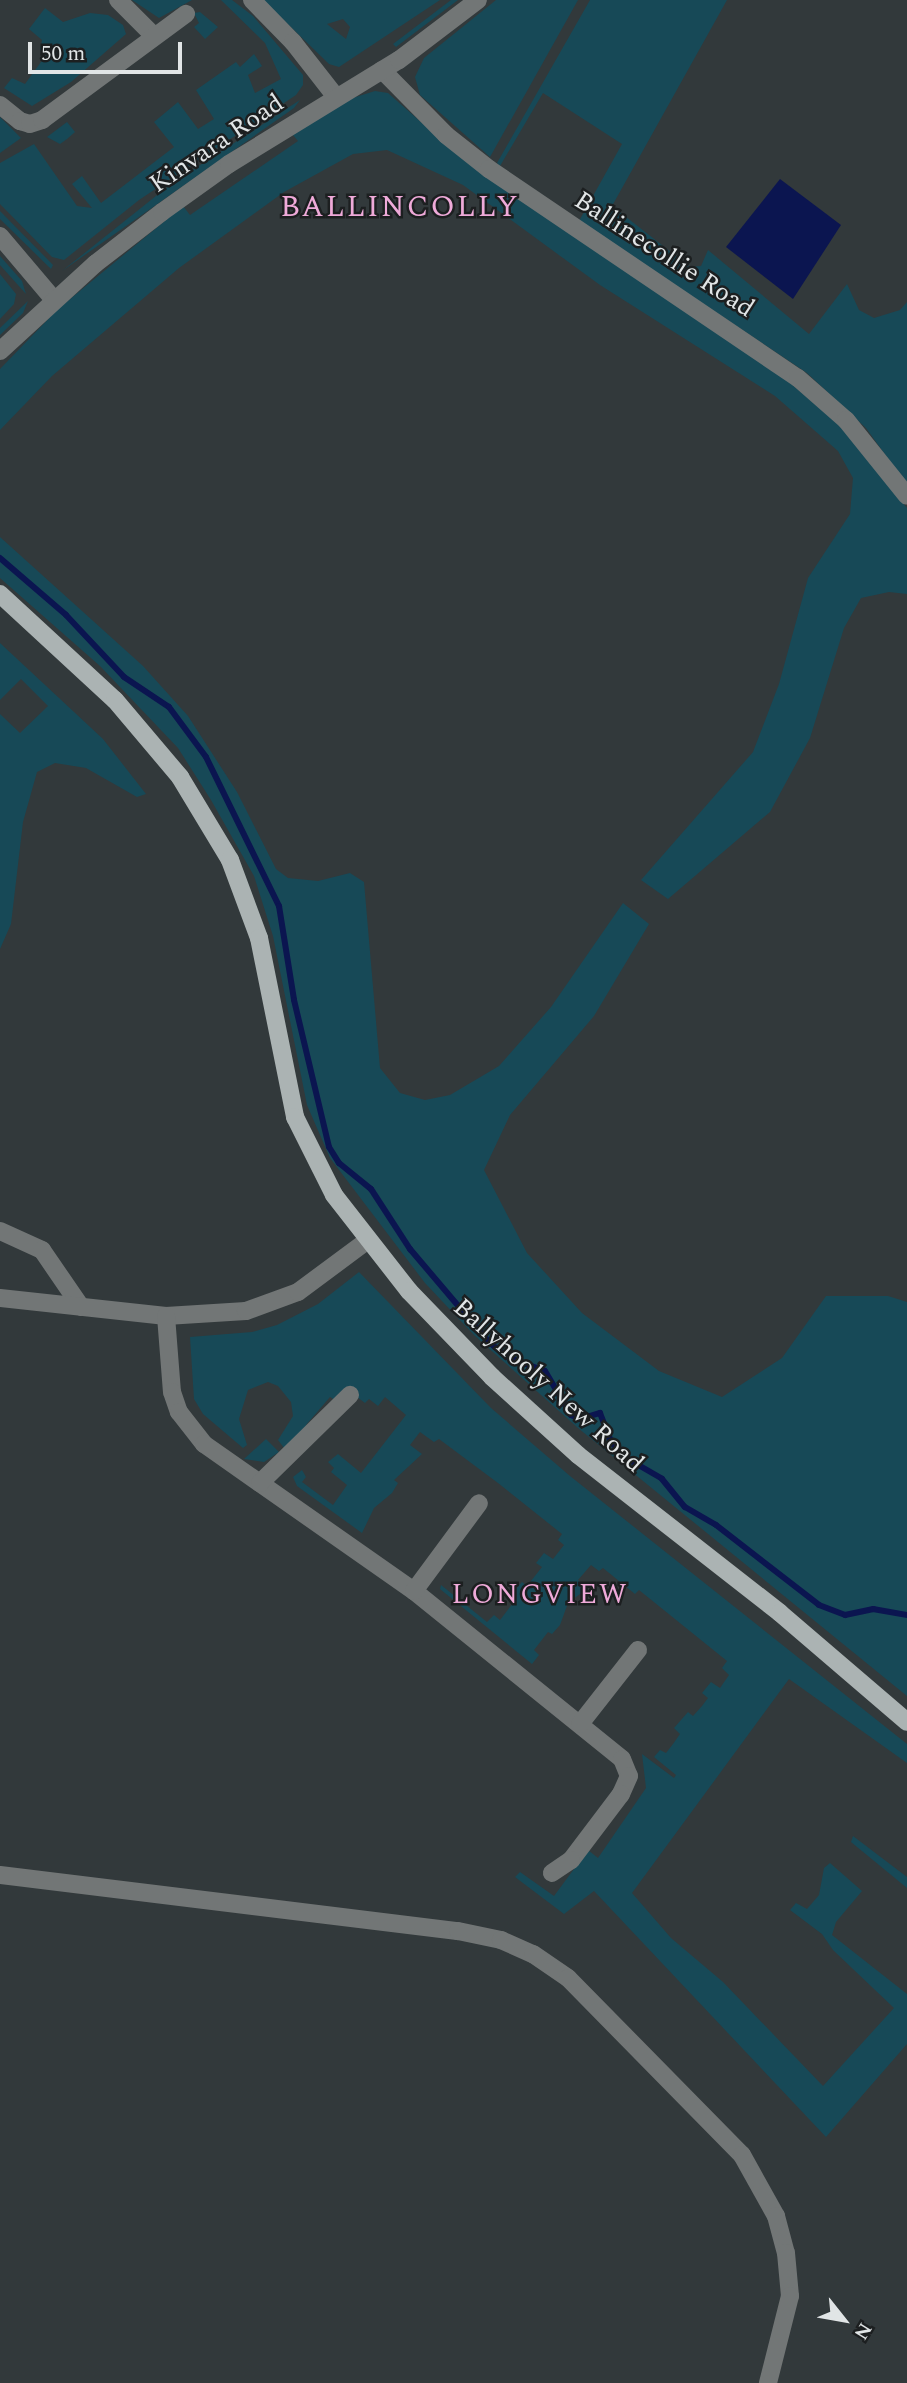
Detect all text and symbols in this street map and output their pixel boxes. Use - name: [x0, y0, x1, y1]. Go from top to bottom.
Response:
- scale bar: [32, 28, 186, 72]
- text: 50 m: [41, 38, 85, 70]
- street label: Kinvara Road: [144, 88, 290, 200]
- street label: Ballinecollie Road: [568, 185, 760, 325]
- district label: BALLINCOLLY: [282, 189, 518, 225]
- street label: Ballyhooly New Road: [446, 1292, 650, 1480]
- district label: LONGVIEW: [453, 1578, 627, 1612]
- north arrow: [809, 2285, 879, 2355]
- text: N: [846, 2317, 879, 2345]

